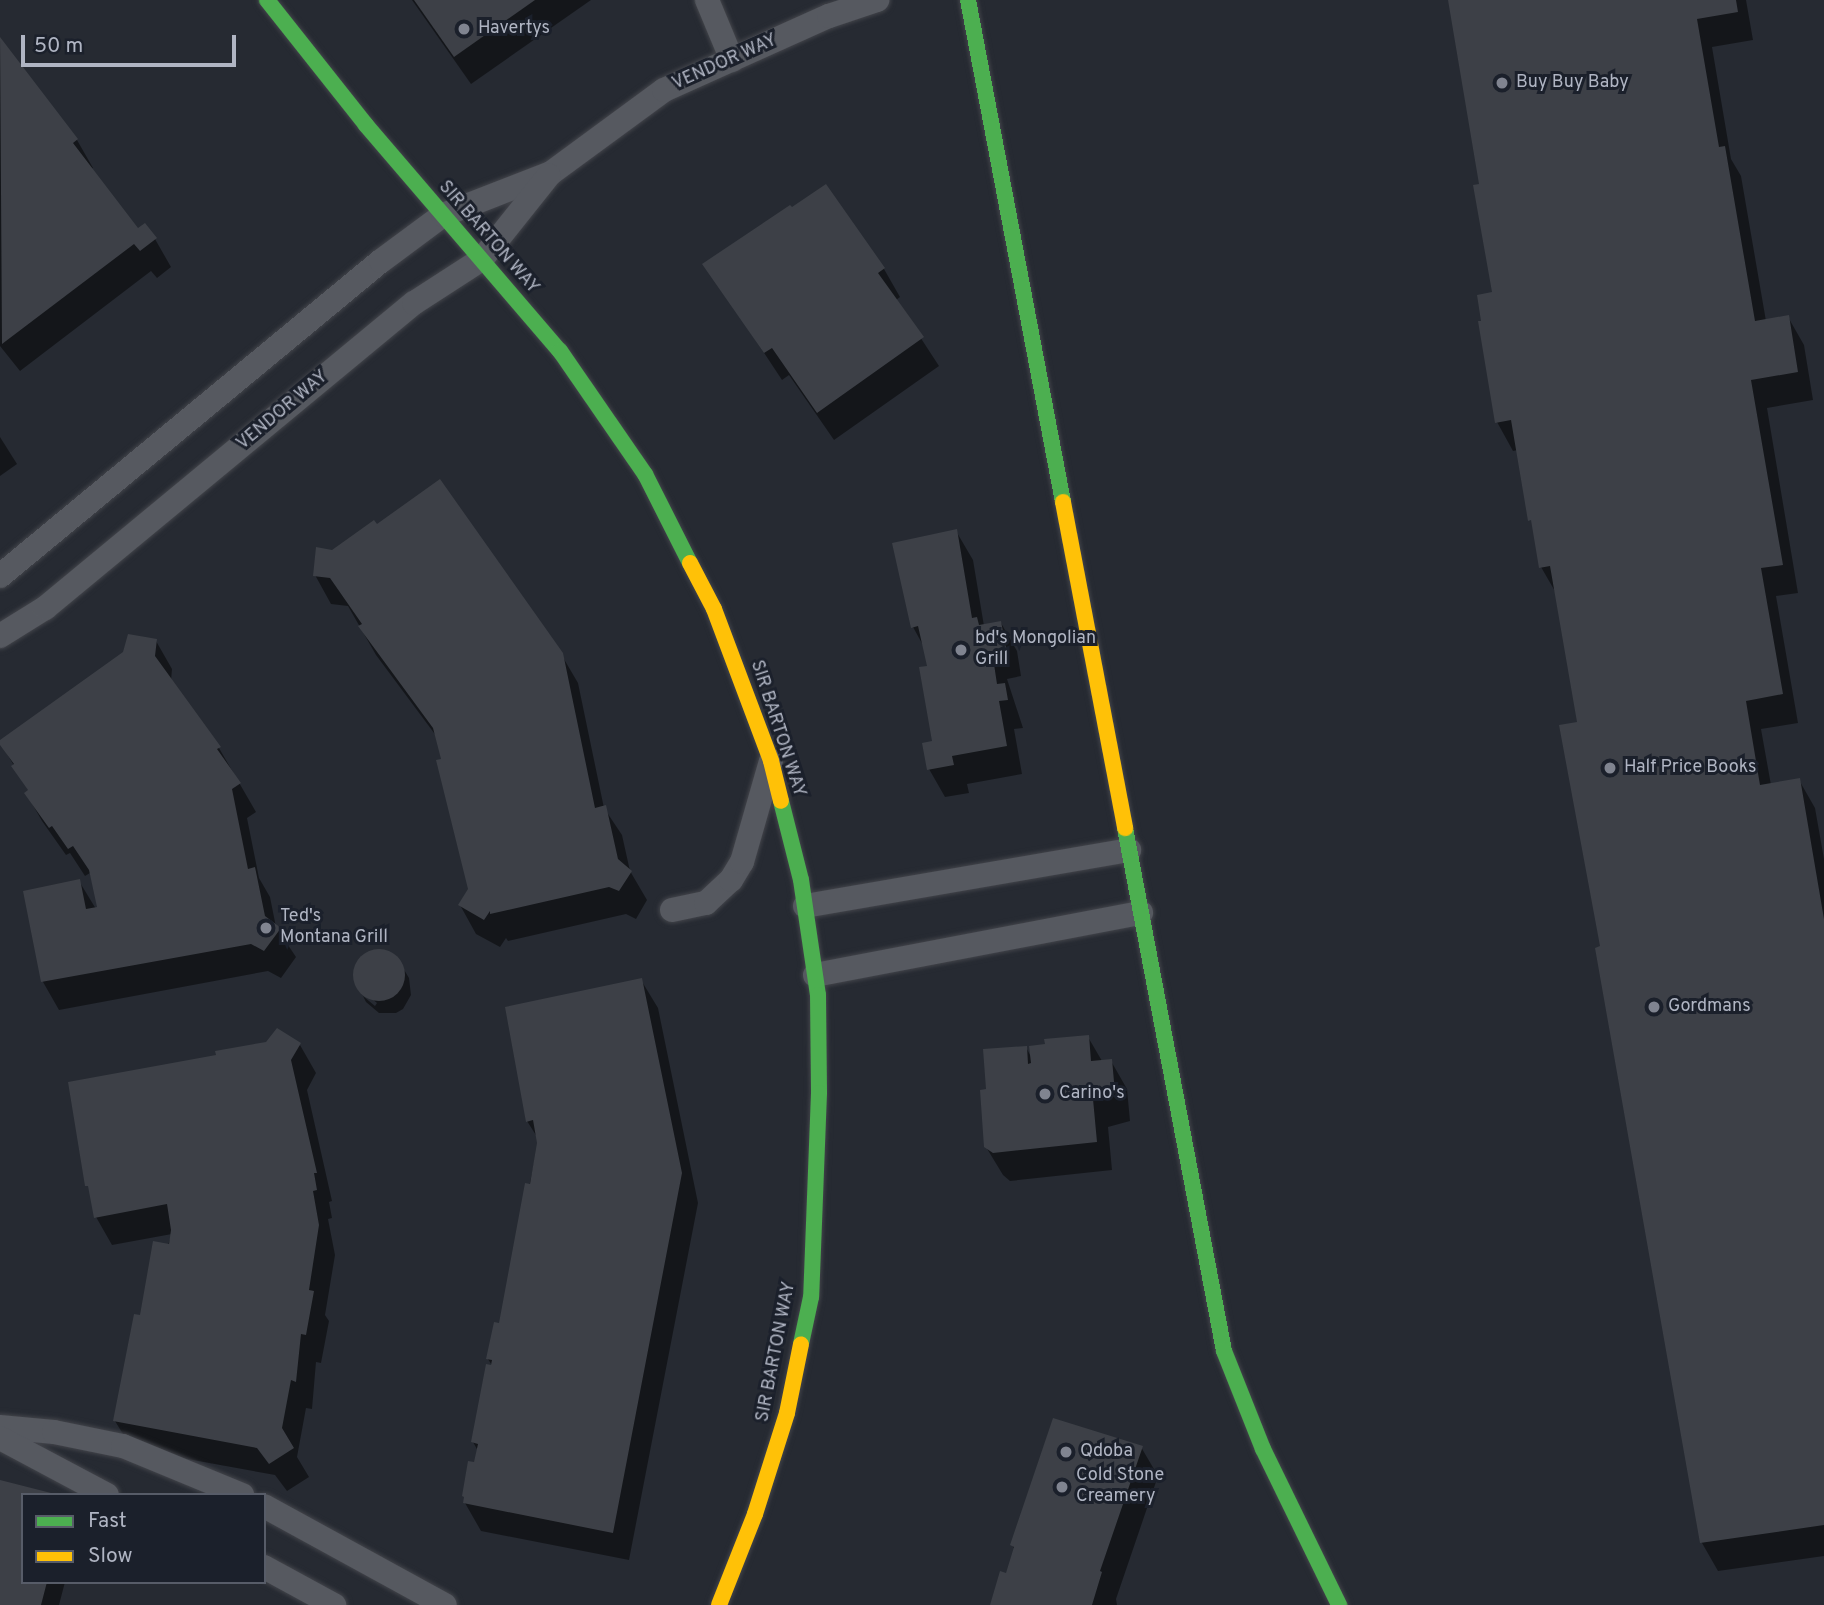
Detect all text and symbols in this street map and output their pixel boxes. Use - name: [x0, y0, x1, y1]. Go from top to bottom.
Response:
- place label: Havertys: [478, 18, 550, 40]
- scale bar: [24, 21, 240, 65]
- marker: Havertys: [456, 21, 472, 37]
- street label: VENDOR WAY: [669, 30, 781, 96]
- text: 50 m: [34, 33, 83, 60]
- place label: Buy Buy Baby: [1516, 72, 1629, 94]
- marker: Buy Buy Baby: [1494, 75, 1510, 91]
- street label: SIR BARTON WAY: [433, 177, 543, 299]
- street label: VENDOR WAY: [233, 367, 333, 455]
- place label: bd's Mongolian Grill: [975, 629, 1096, 672]
- marker: bd's Mongolian Grill: [953, 642, 969, 658]
- street label: SIR BARTON WAY: [745, 658, 809, 800]
- place label: Half Price Books: [1624, 757, 1756, 779]
- marker: Half Price Books: [1602, 760, 1618, 776]
- place label: Ted's Montana Grill: [280, 907, 388, 950]
- marker: Ted's Montana Grill: [258, 920, 274, 936]
- place label: Gordmans: [1668, 996, 1751, 1018]
- marker: Gordmans: [1646, 999, 1662, 1015]
- place label: Carino's: [1059, 1083, 1125, 1105]
- marker: Carino's: [1037, 1086, 1053, 1102]
- street label: SIR BARTON WAY: [753, 1280, 801, 1424]
- place label: Qdoba: [1080, 1441, 1133, 1463]
- marker: Qdoba: [1058, 1444, 1074, 1460]
- place label: Cold Stone Creamery: [1076, 1466, 1164, 1508]
- marker: Cold Stone Creamery: [1054, 1479, 1070, 1495]
- legend: [21, 1493, 266, 1584]
- text: Fast: [88, 1508, 127, 1535]
- text: Slow: [88, 1543, 133, 1570]

